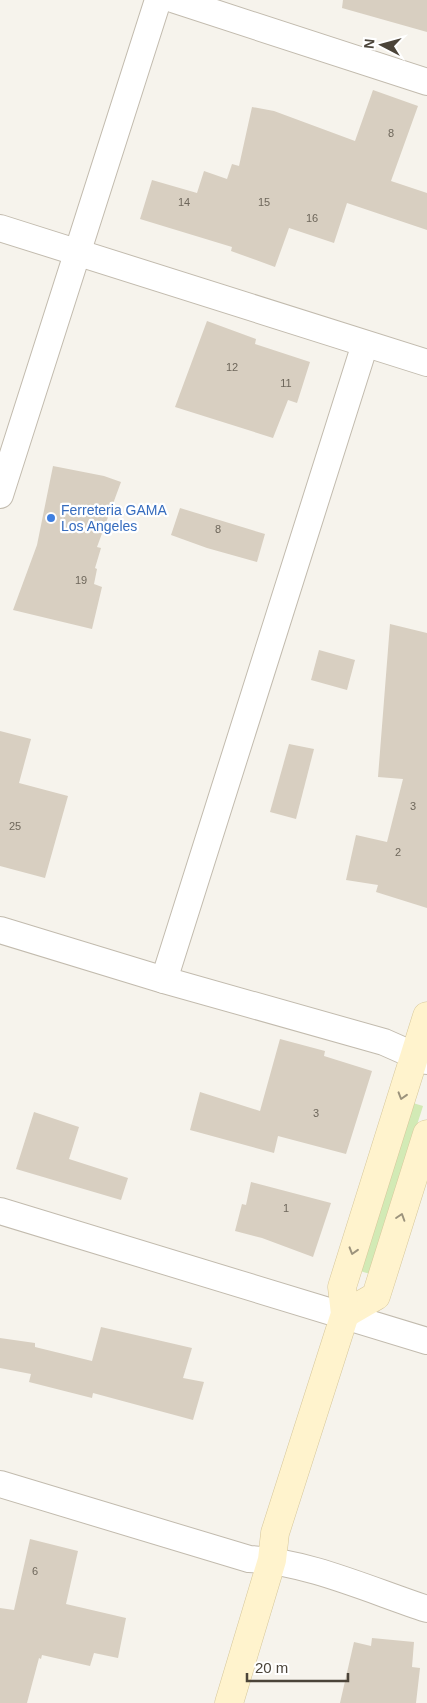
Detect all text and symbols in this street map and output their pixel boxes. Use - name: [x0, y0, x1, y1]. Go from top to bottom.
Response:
- north arrow: [357, 20, 407, 70]
- text: N: [361, 38, 378, 50]
- house number: 8: [388, 127, 394, 139]
- house number: 14: [178, 196, 190, 208]
- house number: 15: [258, 196, 270, 208]
- house number: 16: [306, 212, 318, 224]
- house number: 12: [226, 361, 238, 373]
- house number: 11: [280, 377, 292, 389]
- place label: Ferreteria GAMA Los Angeles: [61, 502, 167, 534]
- marker: Ferreteria GAMA Los Angeles: [45, 512, 57, 524]
- house number: 8: [215, 523, 221, 535]
- house number: 19: [75, 574, 87, 586]
- house number: 3: [410, 800, 416, 812]
- house number: 25: [9, 820, 21, 832]
- house number: 2: [395, 846, 401, 858]
- one-way arrow: [398, 1092, 408, 1100]
- house number: 3: [313, 1107, 319, 1119]
- house number: 1: [283, 1202, 289, 1214]
- one-way arrow: [395, 1213, 405, 1222]
- one-way arrow: [349, 1247, 359, 1255]
- house number: 6: [32, 1565, 38, 1577]
- scale bar: [247, 1650, 348, 1682]
- text: 20 m: [255, 1659, 288, 1676]

